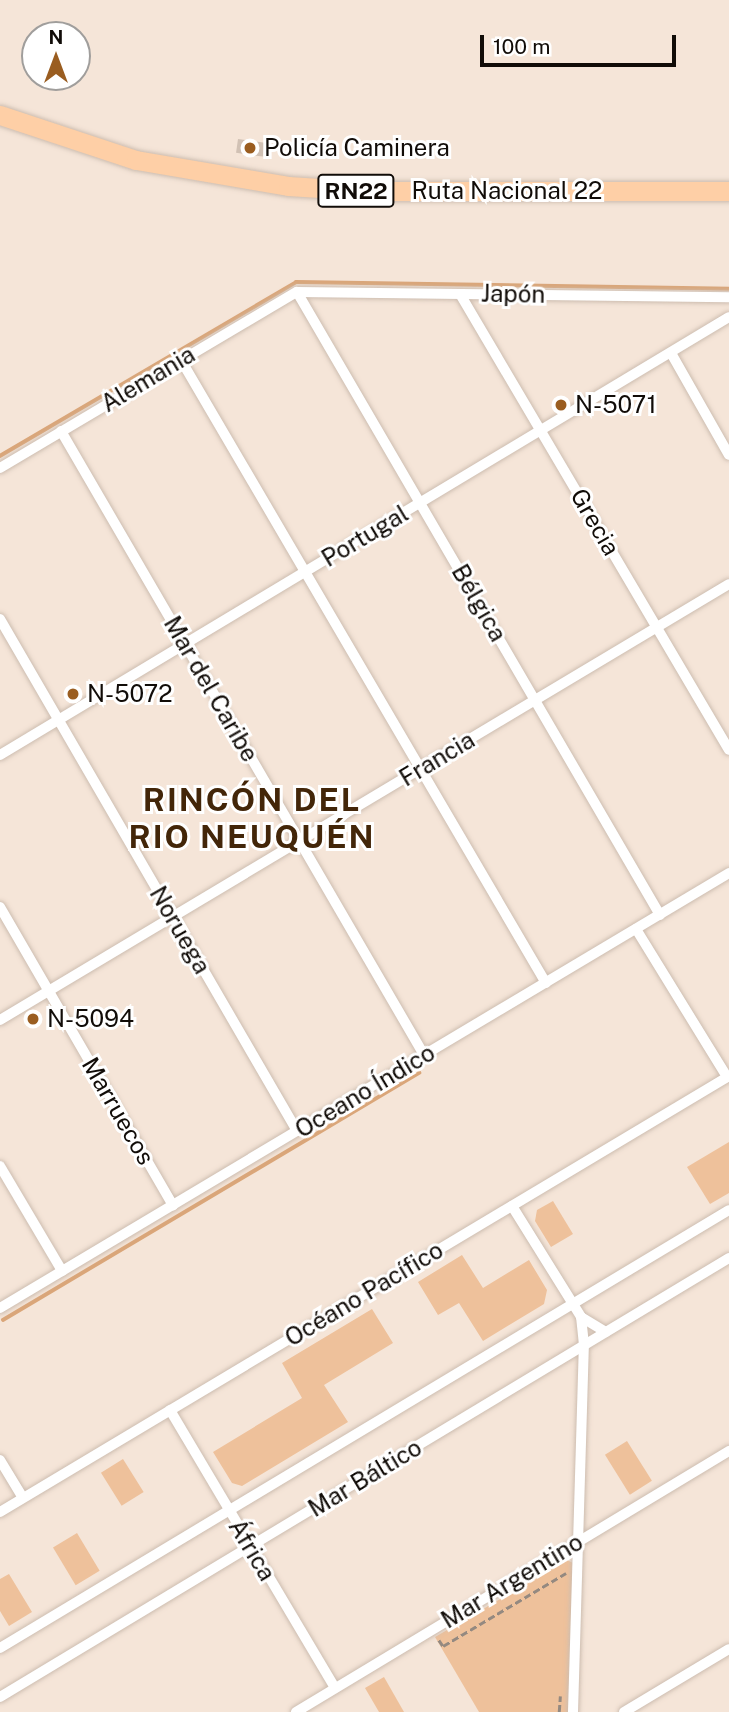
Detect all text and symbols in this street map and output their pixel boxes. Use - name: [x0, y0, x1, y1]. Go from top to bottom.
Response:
- north arrow: [21, 21, 91, 91]
- scale bar: [484, 21, 680, 65]
- text: N: [49, 26, 63, 48]
- text: 100 m: [493, 34, 550, 59]
- place label: Policía Caminera: [264, 134, 450, 162]
- marker: Policía Caminera: [242, 140, 258, 156]
- road number: RN22: [316, 172, 396, 210]
- street label: Ruta Nacional 22: [412, 177, 602, 205]
- street label: Japón: [481, 279, 545, 309]
- street label: Alemania: [96, 340, 200, 418]
- place label: N-5071: [575, 391, 656, 419]
- marker: N-5071: [553, 397, 569, 413]
- street label: Grecia: [564, 483, 626, 561]
- street label: Portugal: [316, 499, 414, 573]
- street label: Bélgica: [445, 559, 513, 647]
- street label: Mar del Caribe: [158, 611, 264, 767]
- place label: N-5072: [87, 680, 173, 708]
- marker: N-5072: [65, 686, 81, 702]
- street label: Francia: [394, 725, 480, 793]
- district label: RINCÓN DEL RIO NEUQUÉN: [130, 782, 374, 857]
- street label: Noruega: [143, 881, 217, 979]
- place label: N-5094: [47, 1005, 134, 1033]
- marker: N-5094: [25, 1011, 41, 1027]
- street label: Oceano Índico: [290, 1038, 440, 1144]
- street label: Marruecos: [76, 1052, 160, 1170]
- street label: Océano Pacífico: [280, 1235, 448, 1353]
- street label: Mar Báltico: [303, 1433, 427, 1523]
- street label: África: [222, 1514, 282, 1586]
- street label: Mar Argentino: [436, 1527, 588, 1635]

